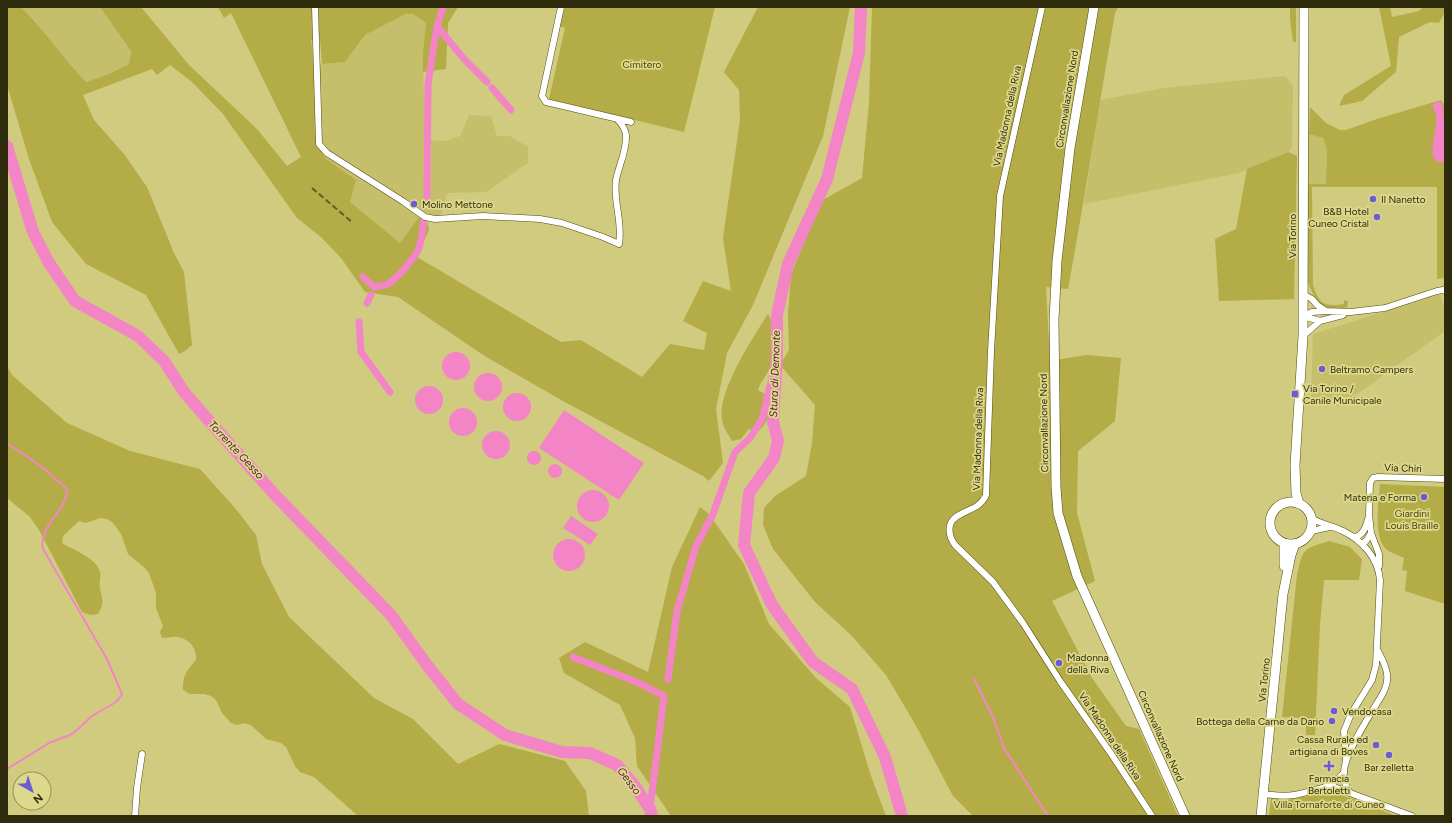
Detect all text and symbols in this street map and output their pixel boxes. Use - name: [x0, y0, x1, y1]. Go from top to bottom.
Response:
- street label: Circonvallazione Nord: [1053, 49, 1081, 149]
- park label: Cimitero: [623, 58, 662, 71]
- street label: Via Madonna della Riva: [990, 64, 1024, 168]
- place label: Il Nanetto: [1381, 193, 1426, 206]
- marker: Il Nanetto: [1368, 194, 1378, 204]
- place label: Molino Mettone: [422, 198, 493, 211]
- marker: Molino Mettone: [409, 199, 419, 209]
- place label: B&B Hotel Cuneo Cristal: [1308, 205, 1369, 230]
- marker: B&B Hotel Cuneo Cristal: [1372, 212, 1382, 222]
- street label: Via Torino: [1286, 214, 1299, 258]
- water label: Stura di Demonte: [767, 330, 783, 418]
- place label: Beltramo Campers: [1330, 363, 1413, 376]
- marker: Beltramo Campers: [1317, 364, 1327, 374]
- street label: Circonvallazione Nord: [1037, 373, 1051, 472]
- place label: Via Torino / Canile Municipale: [1303, 382, 1382, 407]
- street label: Via Madonna della Riva: [970, 387, 986, 491]
- marker: Via Torino / Canile Municipale: [1290, 389, 1300, 399]
- water label: Torrente Gesso: [206, 418, 267, 482]
- street label: Via Chiri: [1384, 461, 1422, 475]
- place label: Materia e Forma: [1344, 491, 1416, 504]
- marker: Materia e Forma: [1419, 492, 1429, 502]
- park label: Giardini Louis Braille: [1386, 507, 1439, 532]
- place label: Madonna della Riva: [1067, 651, 1109, 676]
- street label: Via Torino: [1255, 657, 1273, 703]
- marker: Madonna della Riva: [1054, 658, 1064, 668]
- street label: Circonvallazione Nord: [1135, 688, 1187, 784]
- street label: Via Madonna della Riva: [1076, 690, 1144, 782]
- place label: Vendocasa: [1342, 705, 1392, 718]
- marker: Vendocasa: [1329, 706, 1339, 716]
- place label: Bottega della Carne da Dario: [1196, 715, 1324, 728]
- marker: Bottega della Carne da Dario: [1327, 716, 1337, 726]
- place label: Cassa Rurale ed artigiana di Boves: [1289, 733, 1368, 758]
- marker: Cassa Rurale ed artigiana di Boves: [1371, 740, 1381, 750]
- marker: Bar zelletta: [1384, 750, 1394, 760]
- marker: Farmacia Bertoletti: [1324, 761, 1334, 771]
- place label: Bar zelletta: [1364, 761, 1414, 774]
- water label: Gesso: [614, 765, 644, 798]
- north arrow: [12, 771, 52, 811]
- place label: Farmacia Bertoletti: [1308, 772, 1350, 797]
- text: N: [31, 791, 45, 806]
- park label: Villa Tornaforte di Cuneo: [1274, 798, 1385, 811]

